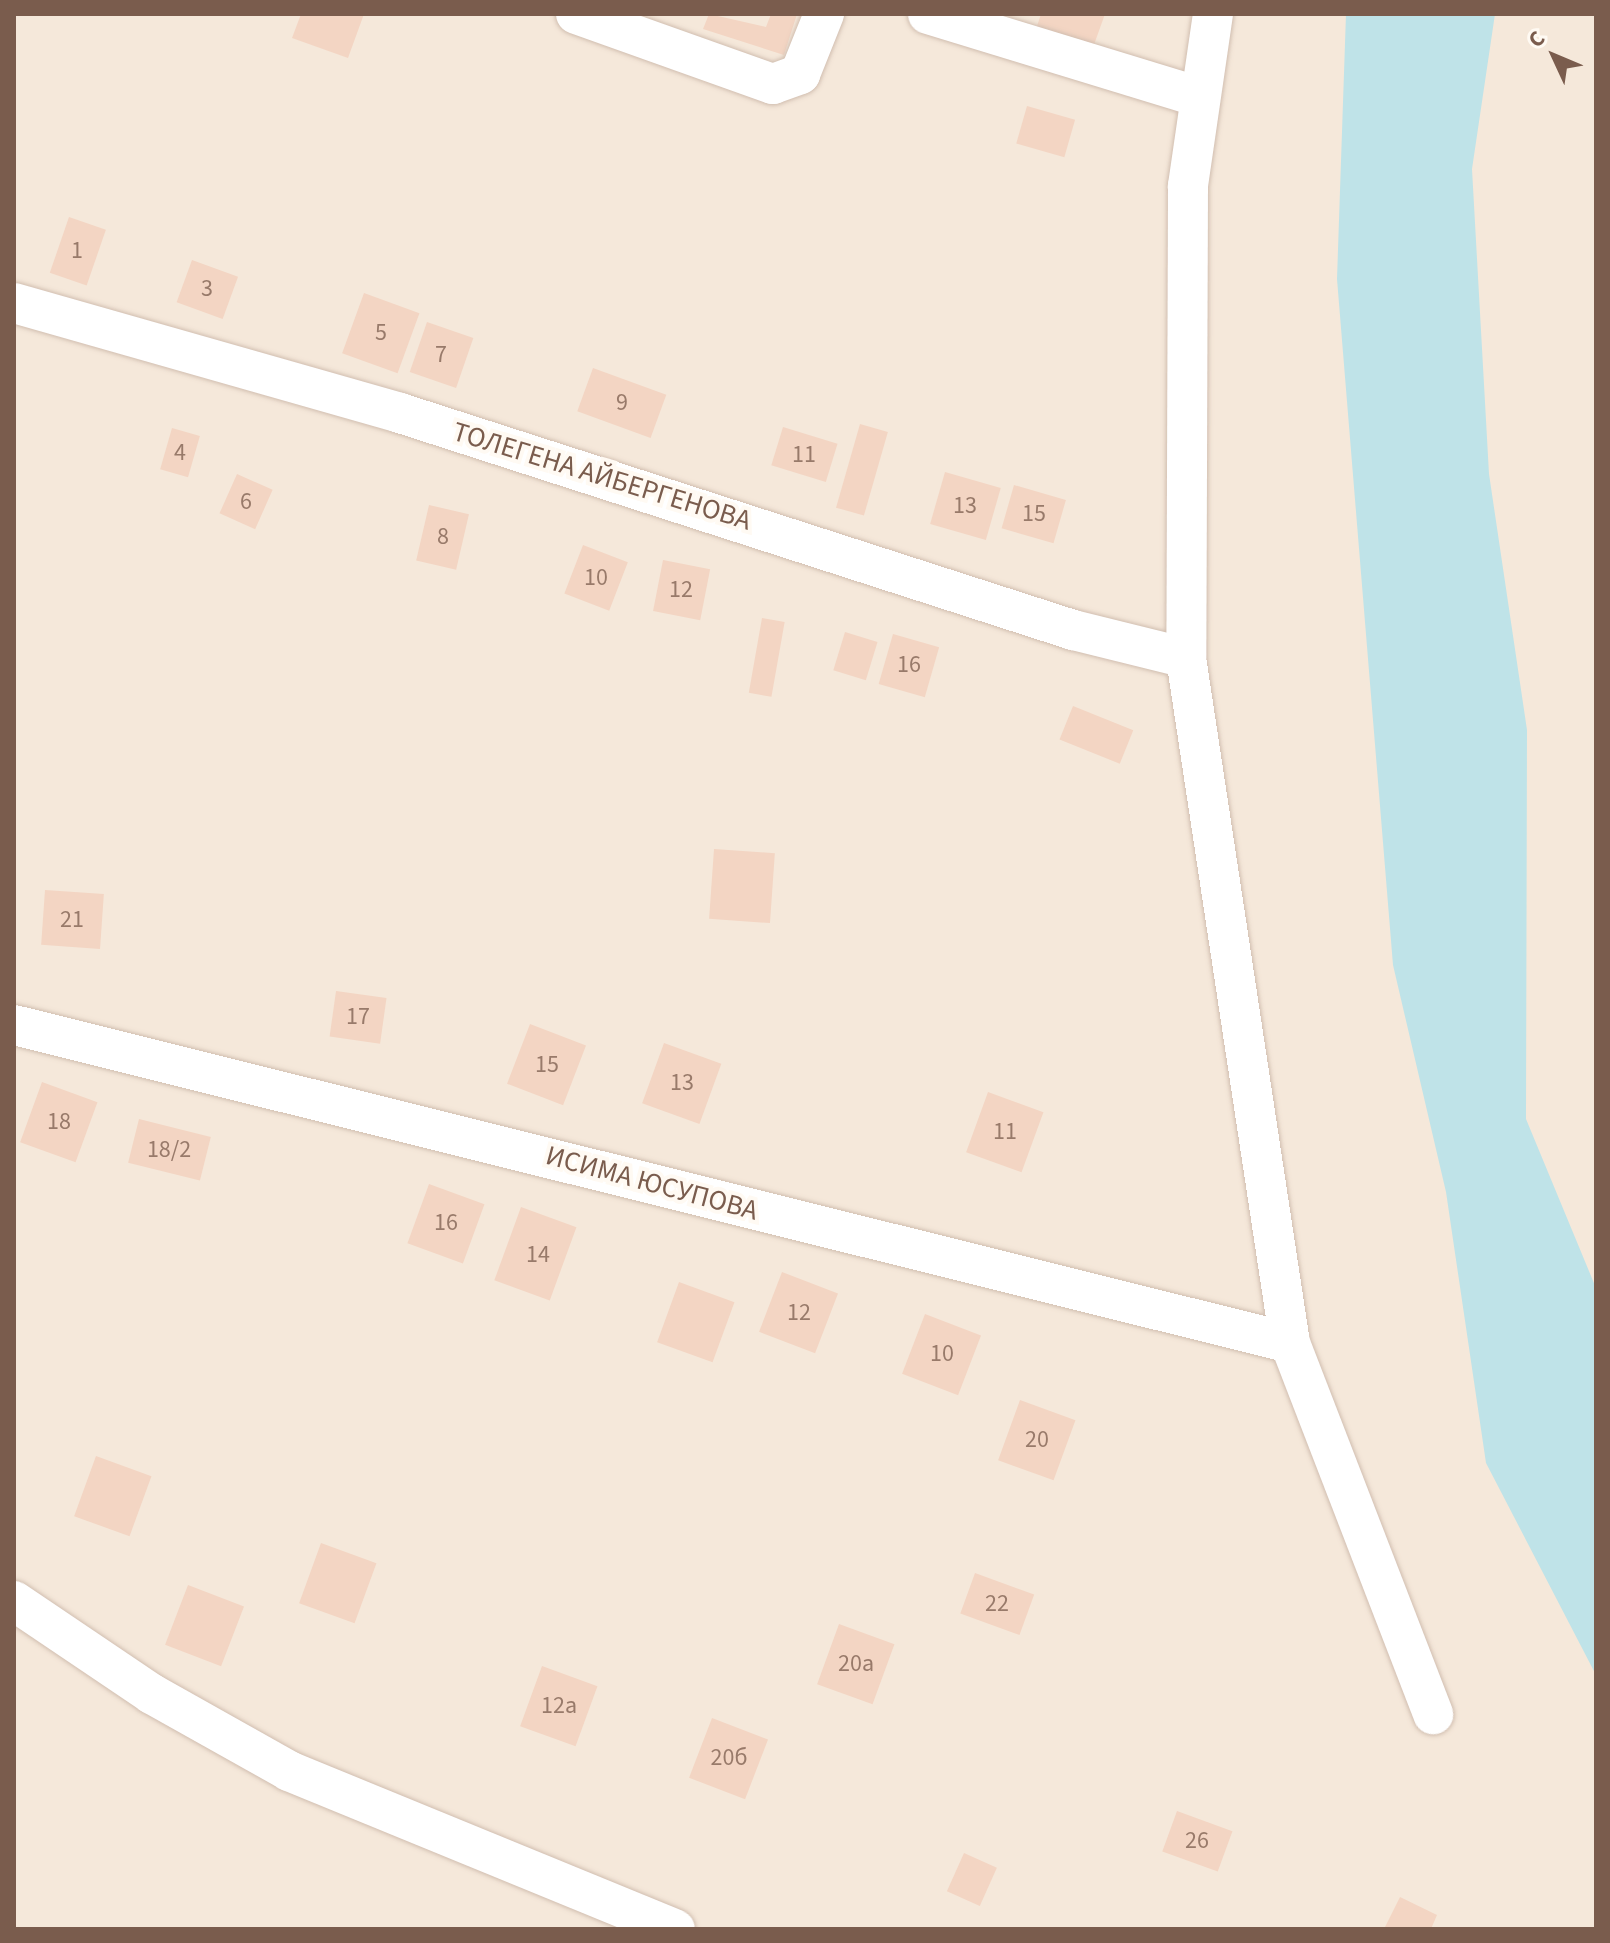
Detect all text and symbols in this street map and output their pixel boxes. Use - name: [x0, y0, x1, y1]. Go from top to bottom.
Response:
- north arrow: [1514, 16, 1594, 96]
- text: С: [1521, 24, 1553, 55]
- house number: 1: [71, 237, 83, 265]
- house number: 3: [201, 275, 213, 303]
- house number: 5: [375, 319, 387, 347]
- house number: 7: [435, 341, 447, 369]
- house number: 9: [616, 389, 628, 417]
- street label: ТОЛЕГЕНА АЙБЕРГЕНОВА: [449, 415, 755, 537]
- house number: 4: [174, 439, 186, 467]
- house number: 11: [792, 441, 816, 469]
- house number: 6: [240, 488, 252, 516]
- house number: 13: [953, 492, 977, 520]
- house number: 15: [1022, 500, 1046, 528]
- house number: 8: [437, 523, 449, 551]
- house number: 10: [584, 564, 608, 592]
- house number: 12: [669, 576, 693, 604]
- house number: 16: [897, 651, 921, 679]
- house number: 21: [60, 906, 84, 934]
- house number: 17: [346, 1003, 370, 1031]
- house number: 15: [535, 1051, 559, 1079]
- house number: 13: [670, 1069, 694, 1097]
- house number: 18: [47, 1108, 71, 1136]
- house number: 11: [993, 1118, 1017, 1146]
- house number: 18/2: [147, 1136, 191, 1164]
- street label: ИСИМА ЮСУПОВА: [542, 1139, 762, 1227]
- house number: 16: [434, 1209, 458, 1237]
- house number: 14: [526, 1241, 550, 1269]
- house number: 12: [787, 1299, 811, 1327]
- house number: 10: [930, 1340, 954, 1368]
- house number: 20: [1025, 1426, 1049, 1454]
- house number: 22: [985, 1590, 1009, 1618]
- house number: 20а: [838, 1650, 874, 1678]
- house number: 12а: [541, 1692, 577, 1720]
- house number: 20б: [711, 1744, 747, 1772]
- house number: 26: [1185, 1827, 1209, 1855]

